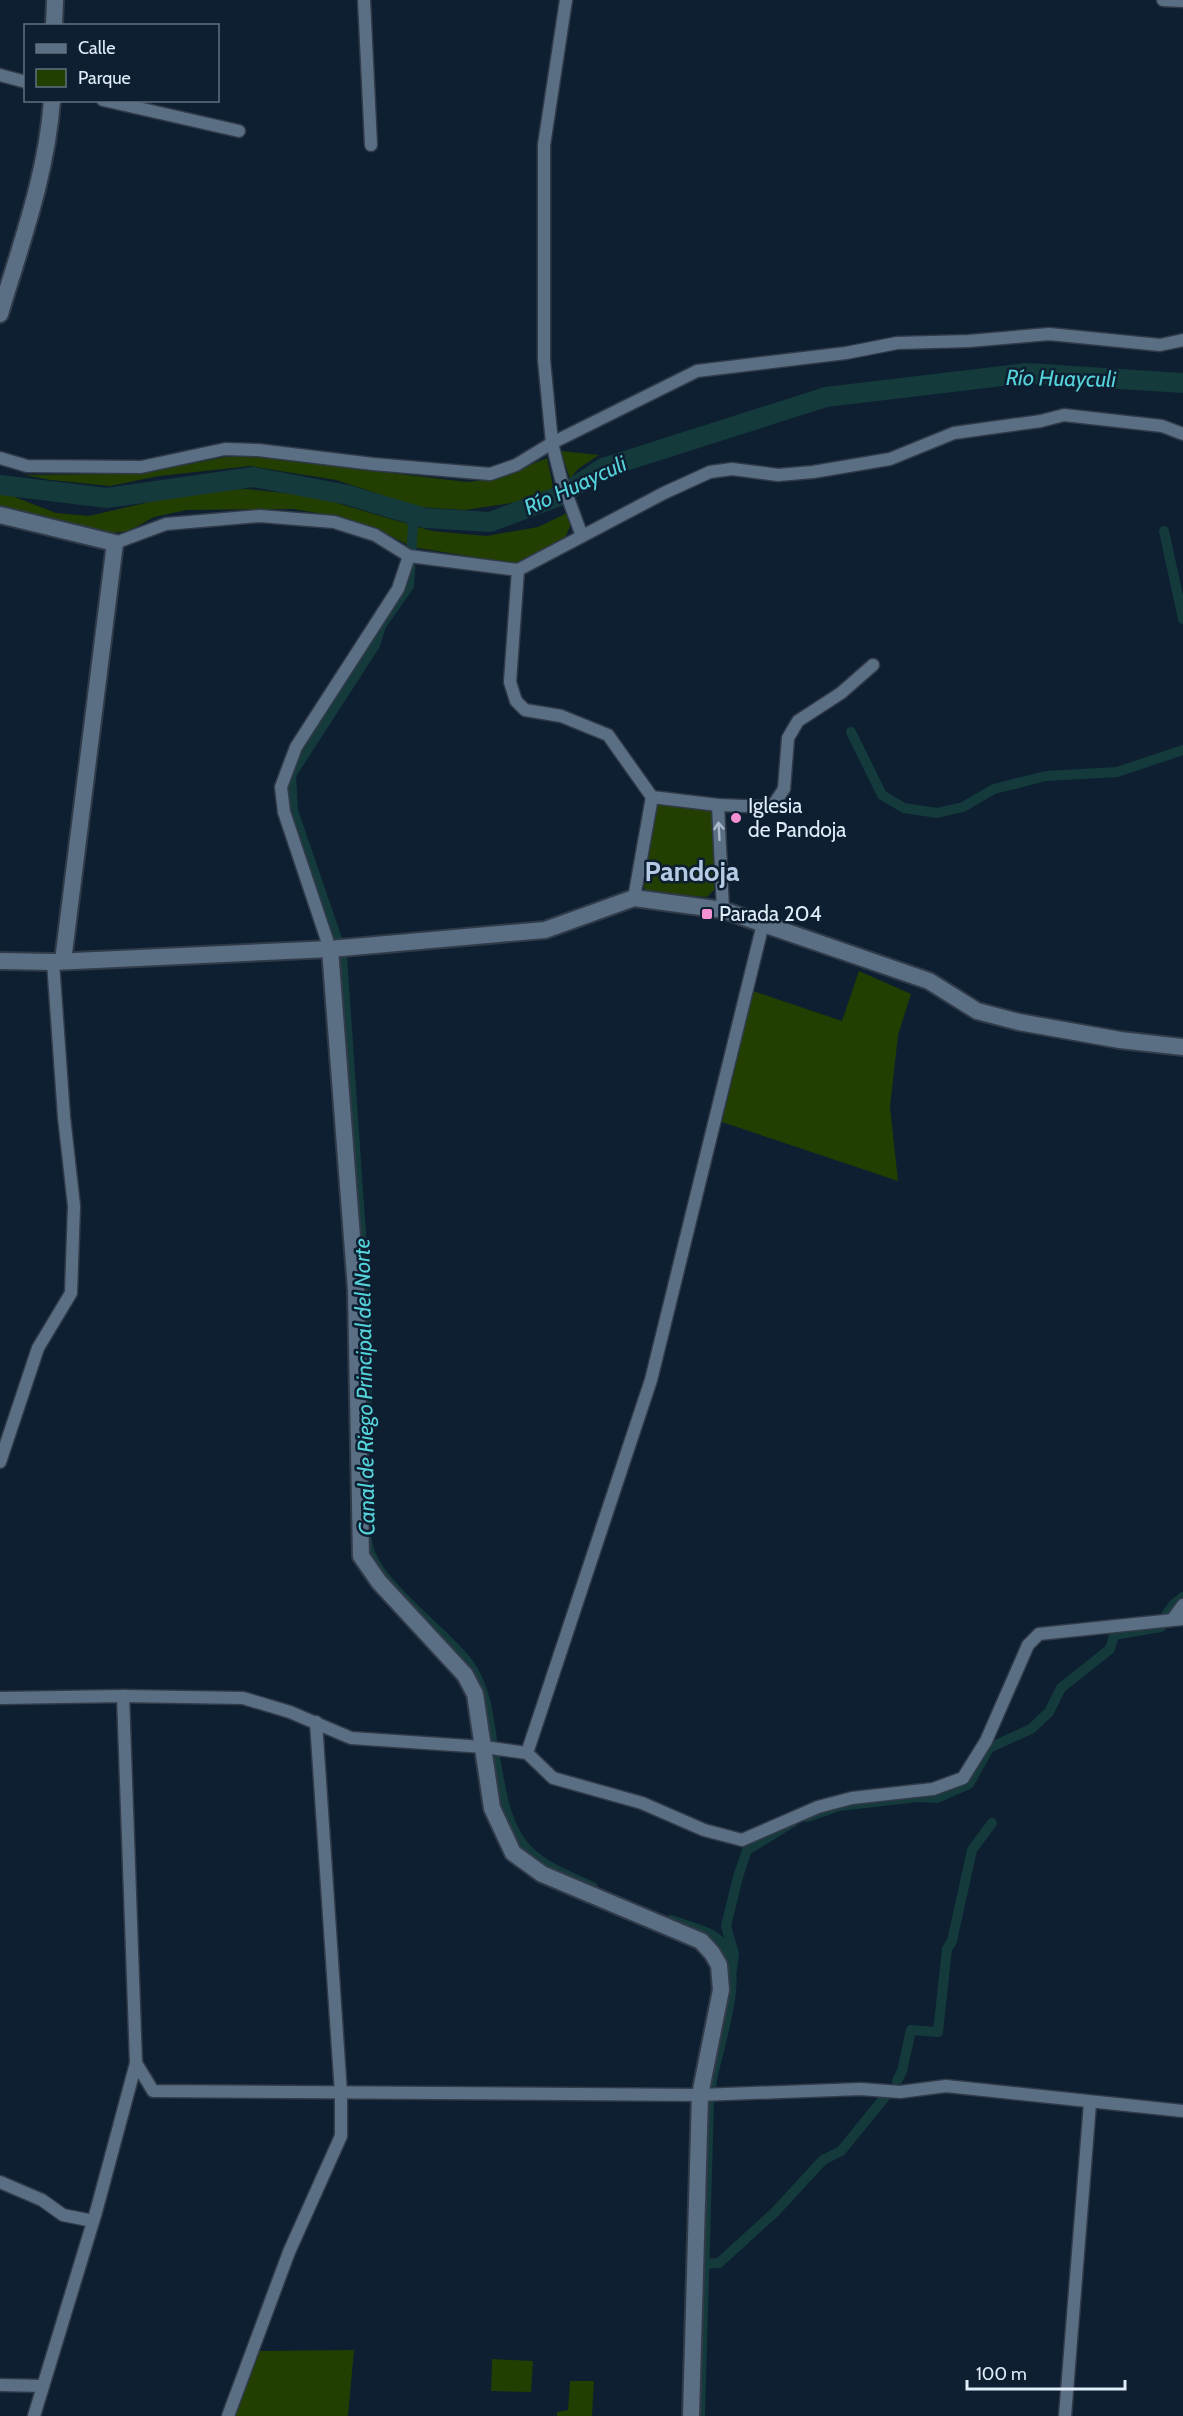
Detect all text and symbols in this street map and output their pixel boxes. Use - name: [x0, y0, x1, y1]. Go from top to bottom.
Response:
- legend: [24, 24, 219, 102]
- text: Calle: [78, 37, 115, 59]
- text: Parque: [78, 67, 131, 89]
- water label: Río Huayculi: [1006, 364, 1117, 393]
- water label: Río Huayculi: [520, 450, 631, 521]
- place label: Iglesia de Pandoja: [748, 793, 846, 843]
- marker: Iglesia de Pandoja: [729, 811, 743, 825]
- one-way arrow: [714, 821, 725, 841]
- district label: Pandoja: [645, 855, 740, 888]
- place label: Parada 204: [719, 901, 822, 926]
- marker: Parada 204: [700, 907, 714, 921]
- water label: Canal de Riego Principal del Norte: [348, 1238, 381, 1536]
- scale bar: [967, 2353, 1124, 2391]
- text: 100 m: [976, 2363, 1027, 2385]

